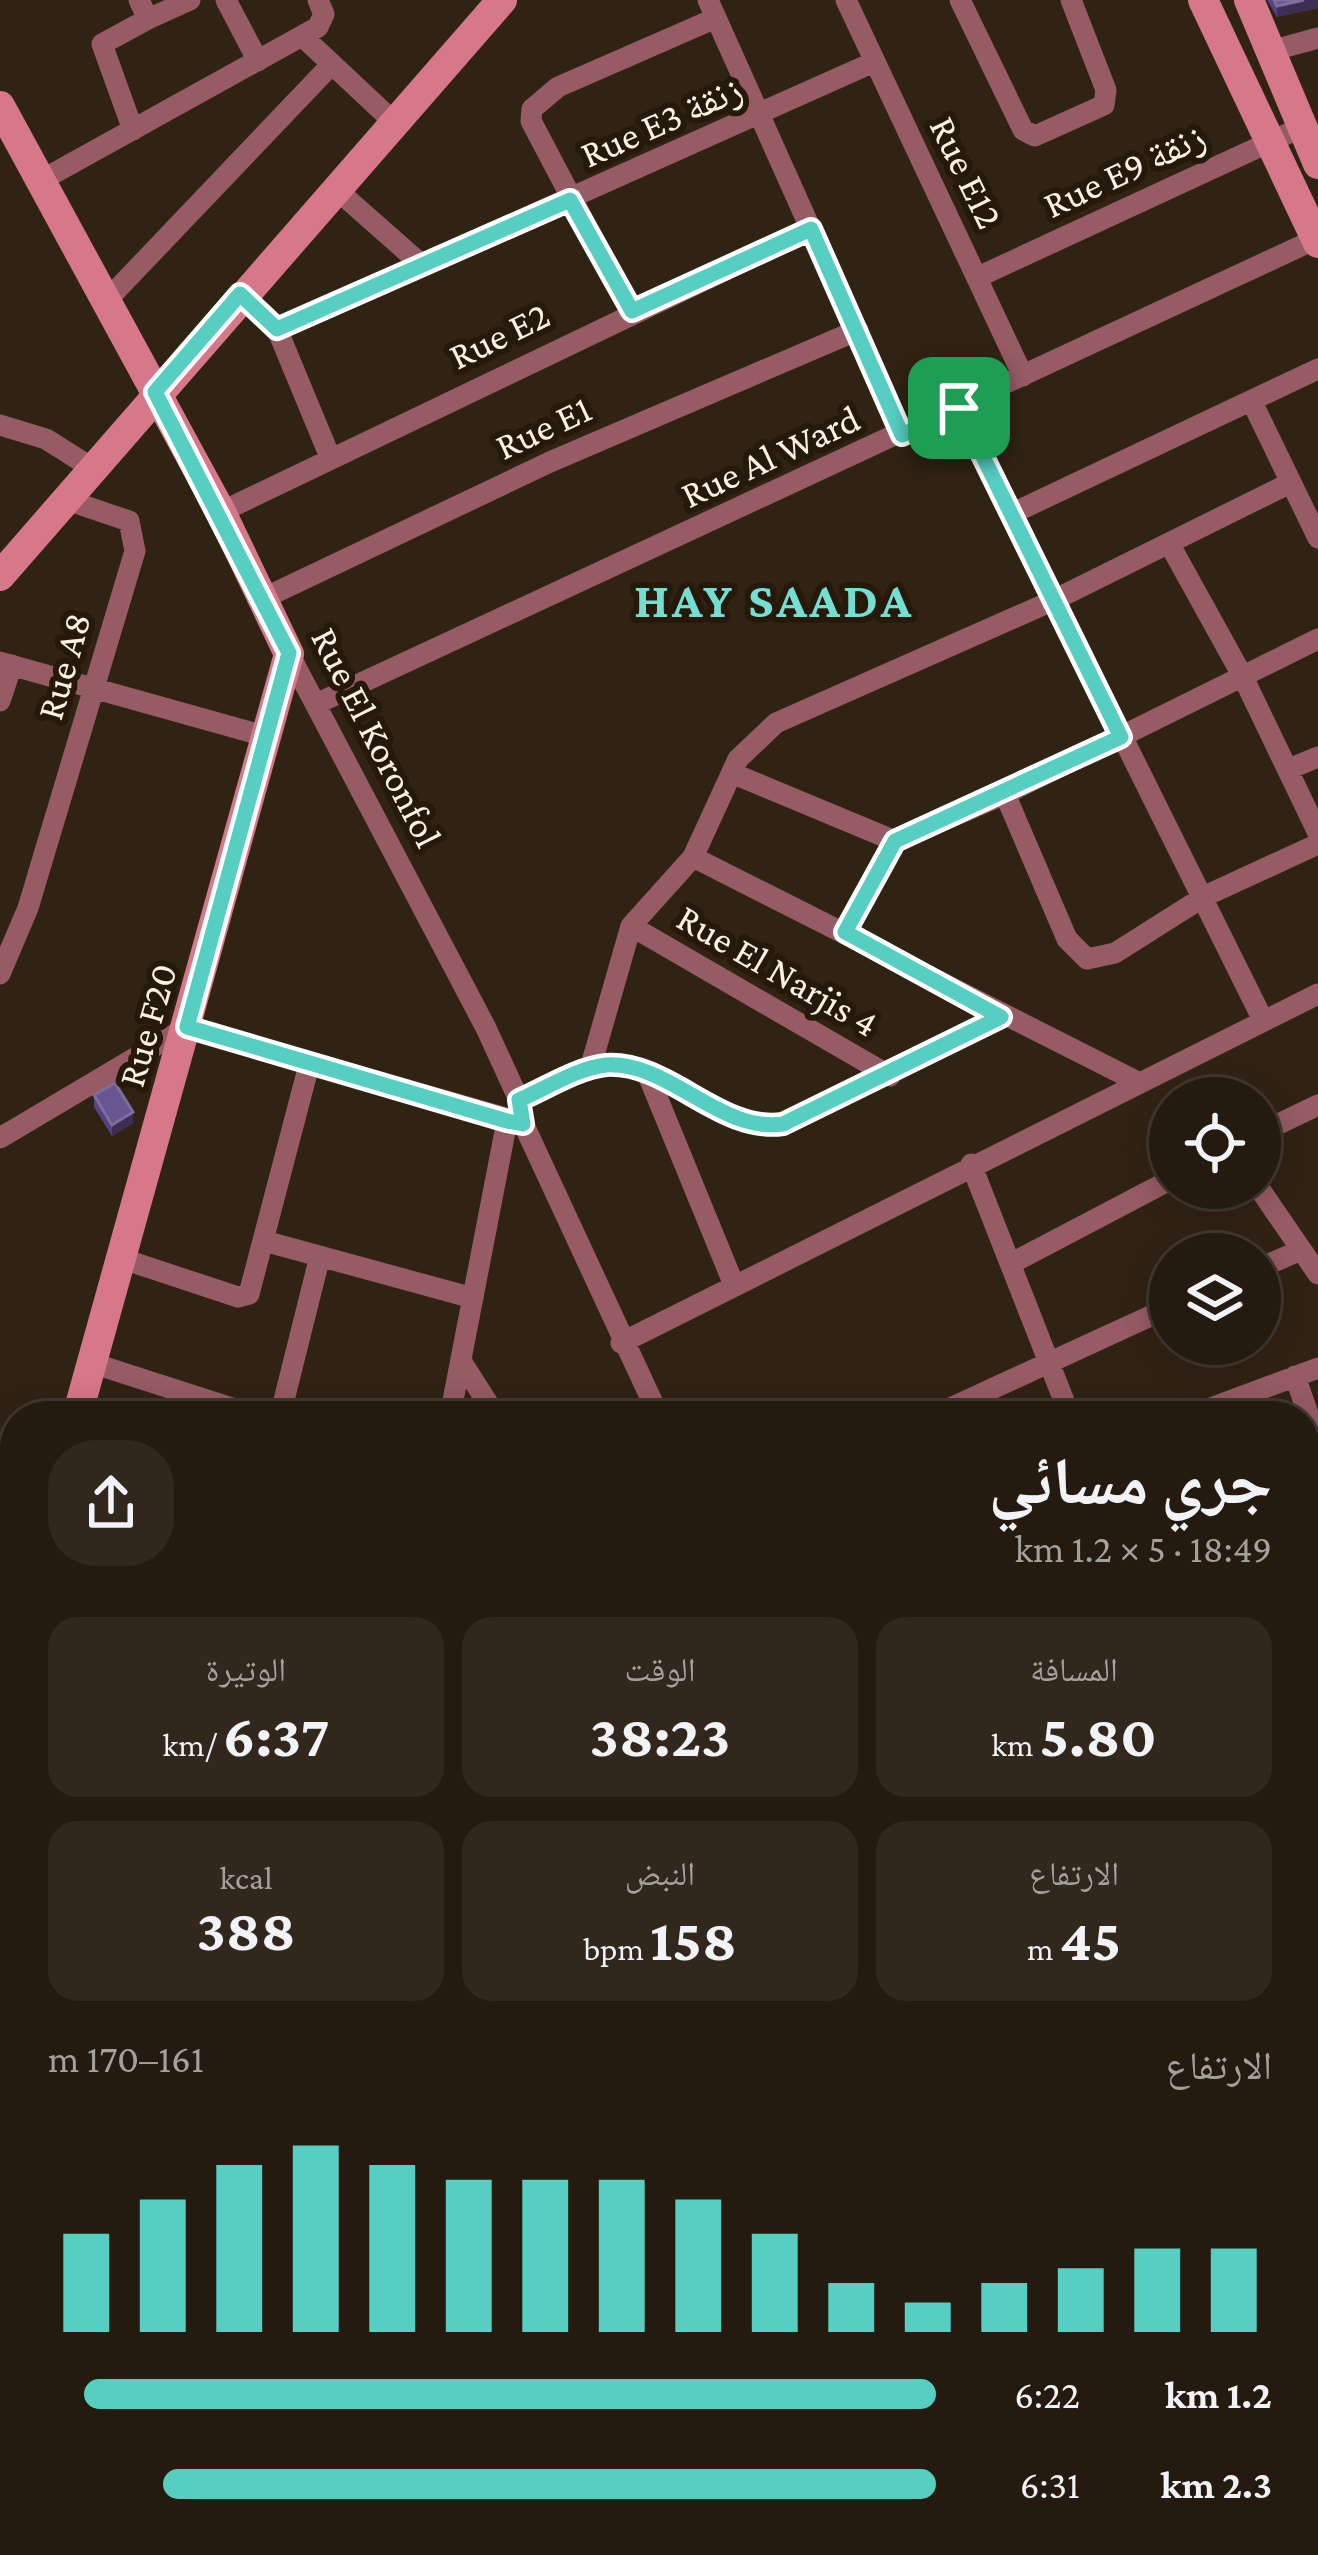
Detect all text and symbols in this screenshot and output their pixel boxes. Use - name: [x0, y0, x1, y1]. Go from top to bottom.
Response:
- street label: Rue E3 زنقة: [574, 66, 748, 176]
- street label: Rue E12: [922, 109, 1012, 235]
- street label: Rue E9 زنقة: [1037, 114, 1211, 226]
- street label: Rue E2: [442, 292, 556, 378]
- pin: [908, 357, 1010, 459]
- icon: arrive: [926, 375, 992, 441]
- street label: Rue E1: [488, 386, 598, 468]
- street label: Rue Al Ward: [674, 396, 866, 516]
- district label: HAY SAADA: [634, 571, 914, 628]
- street label: Rue A8: [27, 607, 99, 725]
- street label: Rue El Koronfol: [303, 620, 451, 854]
- street label: Rue El Narjis 4: [669, 895, 886, 1047]
- street label: Rue F20: [109, 958, 185, 1092]
- map controls: [1149, 1077, 1281, 1365]
- button: locate: [1149, 1077, 1281, 1209]
- button: layers: [1149, 1233, 1281, 1365]
- button: share: [48, 1440, 174, 1566]
- text: جري مسائي: [989, 1445, 1272, 1518]
- text: 18:49 · 5 × 1.2 km: [1014, 1527, 1272, 1570]
- text: الوتيرة: [206, 1651, 286, 1688]
- text: الوقت: [624, 1651, 696, 1688]
- text: المسافة: [1030, 1651, 1118, 1688]
- text: 6:37: [223, 1702, 330, 1769]
- text: 38:23: [590, 1702, 730, 1769]
- text: 5.80: [1040, 1702, 1157, 1769]
- text: /km: [162, 1726, 223, 1763]
- text: km: [991, 1726, 1040, 1763]
- text: النبض: [625, 1855, 695, 1892]
- text: الارتفاع: [1029, 1855, 1119, 1892]
- text: kcal: [219, 1859, 273, 1896]
- text: 388: [196, 1896, 296, 1963]
- text: 158: [650, 1906, 737, 1973]
- text: 45: [1060, 1906, 1121, 1973]
- text: bpm: [583, 1930, 650, 1967]
- text: m: [1027, 1930, 1060, 1967]
- text: 161–170 m: [48, 2037, 204, 2080]
- text: الارتفاع: [1166, 2044, 1272, 2087]
- text: 6:22: [1014, 2373, 1080, 2416]
- text: 1.2 km: [1165, 2373, 1272, 2416]
- text: 6:31: [1020, 2463, 1080, 2506]
- text: 2.3 km: [1161, 2463, 1272, 2506]

